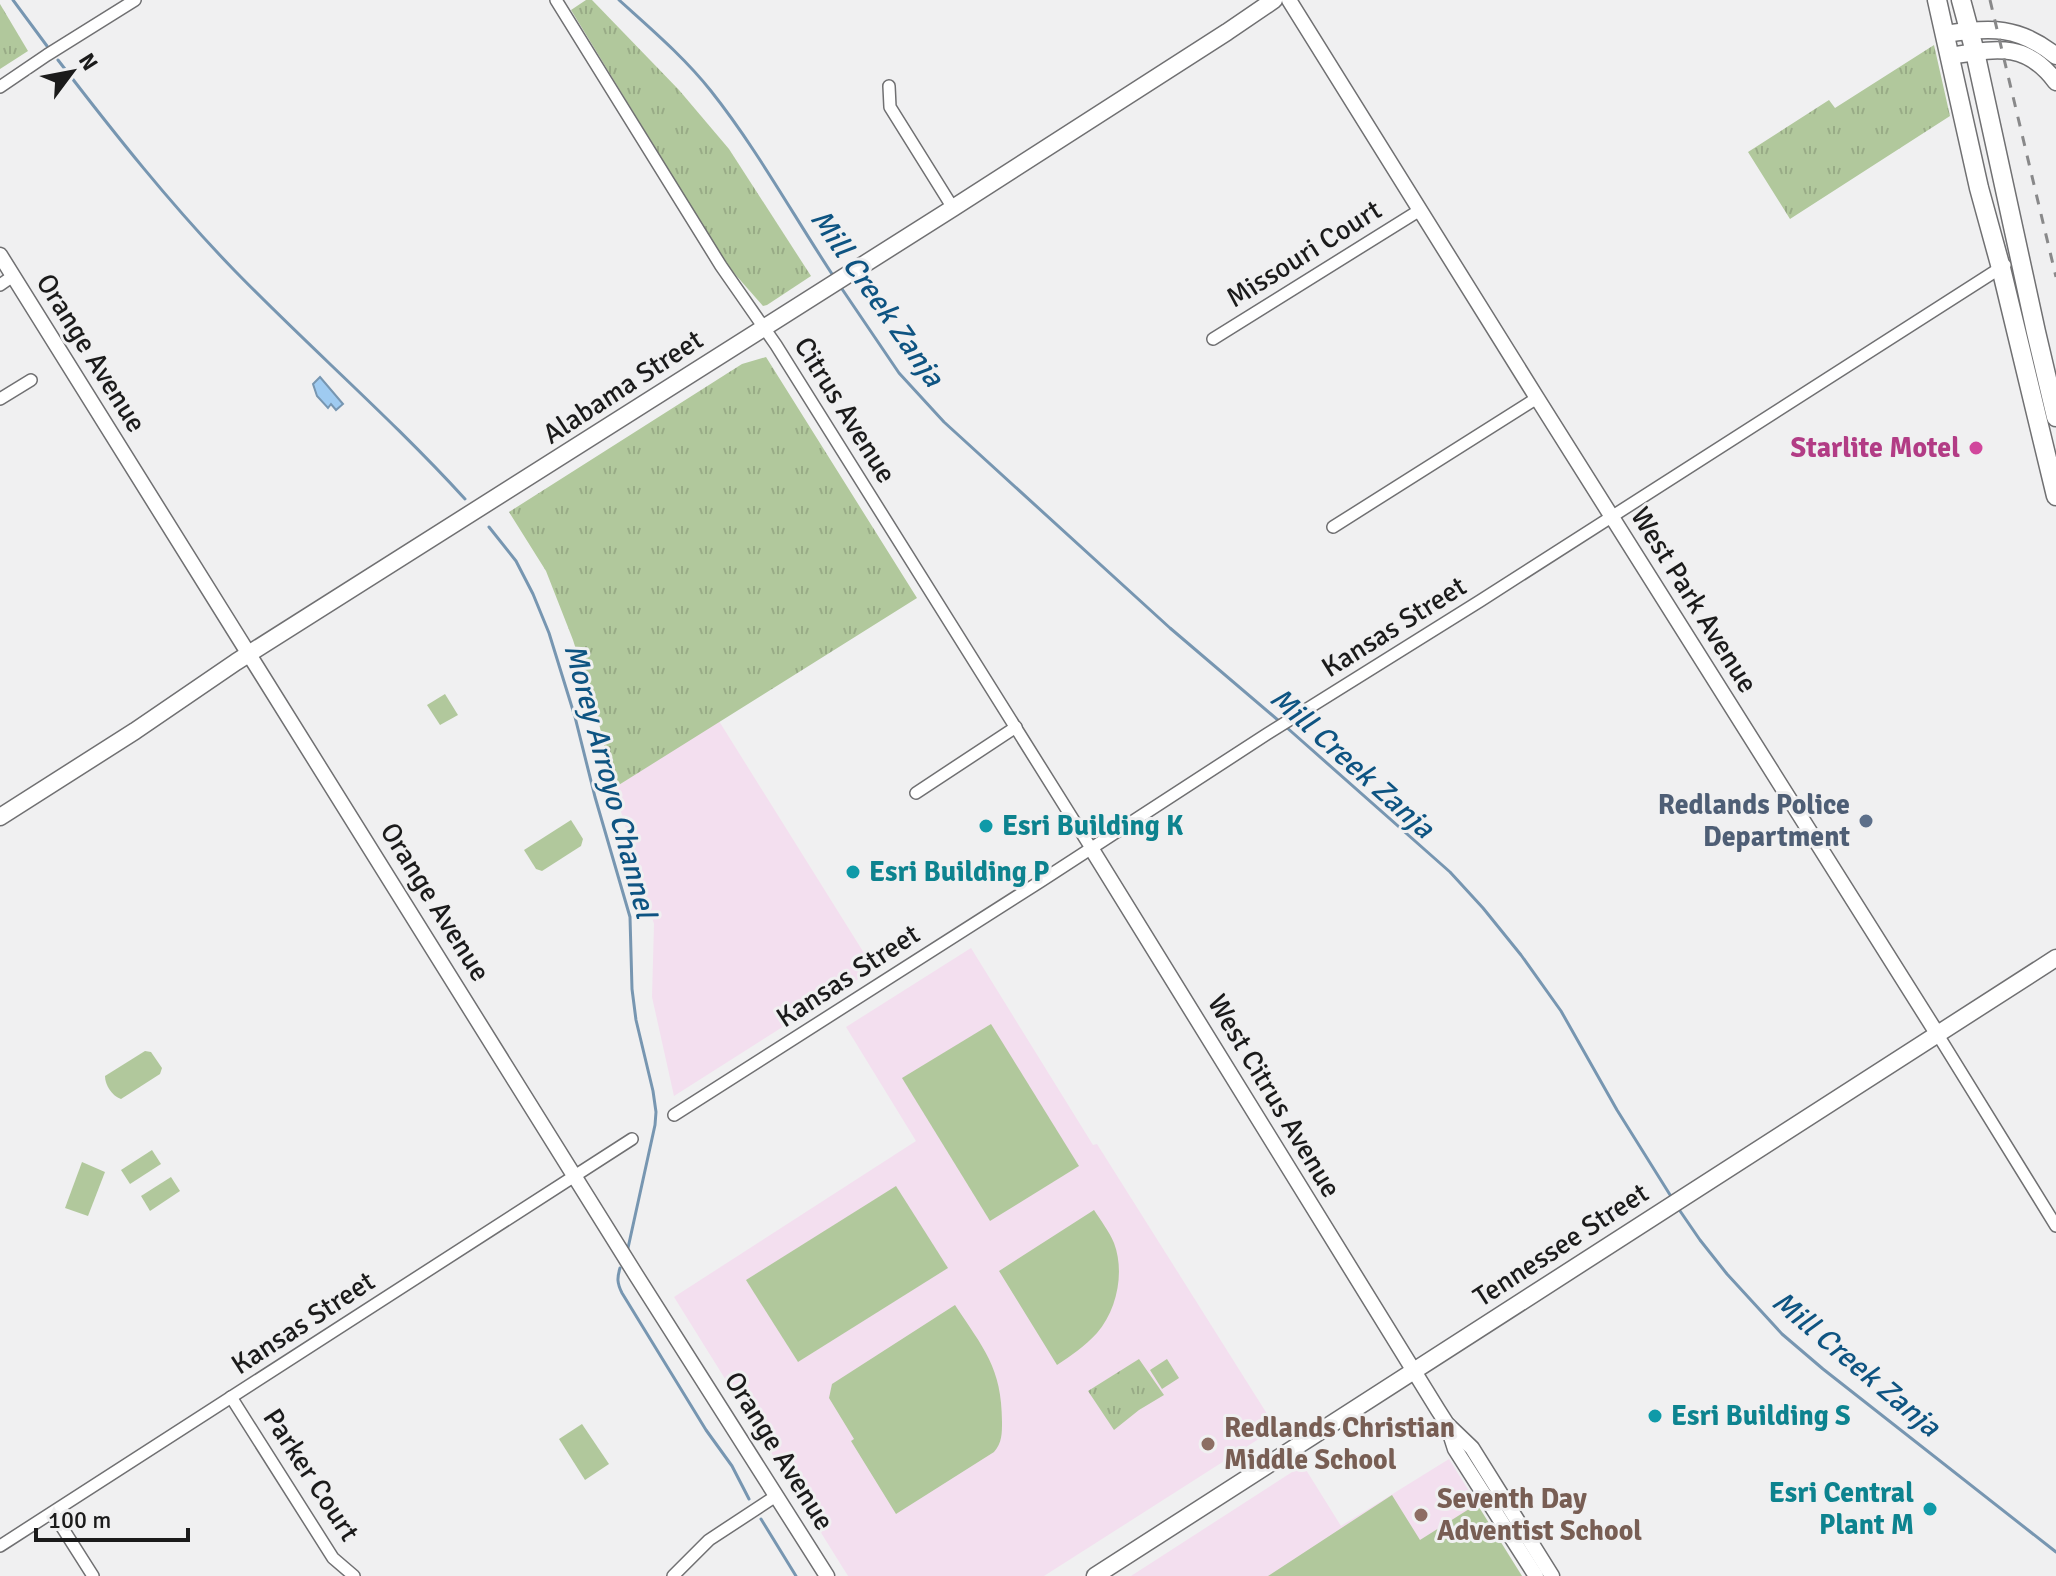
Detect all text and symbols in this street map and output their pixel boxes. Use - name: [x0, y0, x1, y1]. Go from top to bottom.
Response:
- north arrow: [32, 32, 112, 112]
- text: N: [73, 48, 104, 75]
- street label: Missouri Court: [1220, 193, 1388, 315]
- water label: Mill Creek Zanja: [802, 202, 952, 394]
- street label: Orange Avenue: [29, 267, 153, 439]
- street label: Alabama Street: [537, 323, 710, 451]
- street label: Citrus Avenue: [787, 331, 903, 489]
- place label: Starlite Motel: [1791, 431, 1960, 465]
- marker: Starlite Motel: [1967, 439, 1985, 457]
- street label: West Park Avenue: [1623, 501, 1765, 699]
- street label: Kansas Street: [1315, 569, 1473, 685]
- water label: Morey Arroyo Channel: [556, 640, 665, 924]
- water label: Mill Creek Zanja: [1262, 680, 1442, 847]
- place label: Redlands Police Department: [1658, 788, 1851, 854]
- place label: Esri Building K: [1002, 809, 1184, 843]
- marker: Redlands Police Department: [1857, 812, 1875, 830]
- street label: Orange Avenue: [373, 816, 497, 988]
- marker: Esri Building K: [977, 817, 995, 835]
- place label: Esri Building P: [869, 855, 1050, 889]
- marker: Esri Building P: [844, 863, 862, 881]
- street label: Kansas Street: [770, 917, 926, 1035]
- street label: West Citrus Avenue: [1200, 988, 1348, 1204]
- street label: Tennessee Street: [1467, 1176, 1655, 1314]
- street label: Kansas Street: [225, 1264, 381, 1382]
- water label: Mill Creek Zanja: [1764, 1283, 1948, 1446]
- street label: Orange Avenue: [717, 1365, 841, 1537]
- place label: Esri Building S: [1671, 1399, 1851, 1433]
- street label: Parker Court: [256, 1402, 366, 1548]
- marker: Esri Building S: [1646, 1407, 1664, 1425]
- place label: Redlands Christian Middle School: [1224, 1411, 1455, 1477]
- marker: Redlands Christian Middle School: [1199, 1435, 1217, 1453]
- place label: Esri Central Plant M: [1769, 1476, 1914, 1542]
- place label: Seventh Day Adventist School: [1437, 1482, 1642, 1548]
- scale bar: [36, 1492, 188, 1542]
- marker: Esri Central Plant M: [1921, 1500, 1939, 1518]
- text: 100 m: [48, 1505, 111, 1535]
- marker: Seventh Day Adventist School: [1412, 1506, 1430, 1524]

